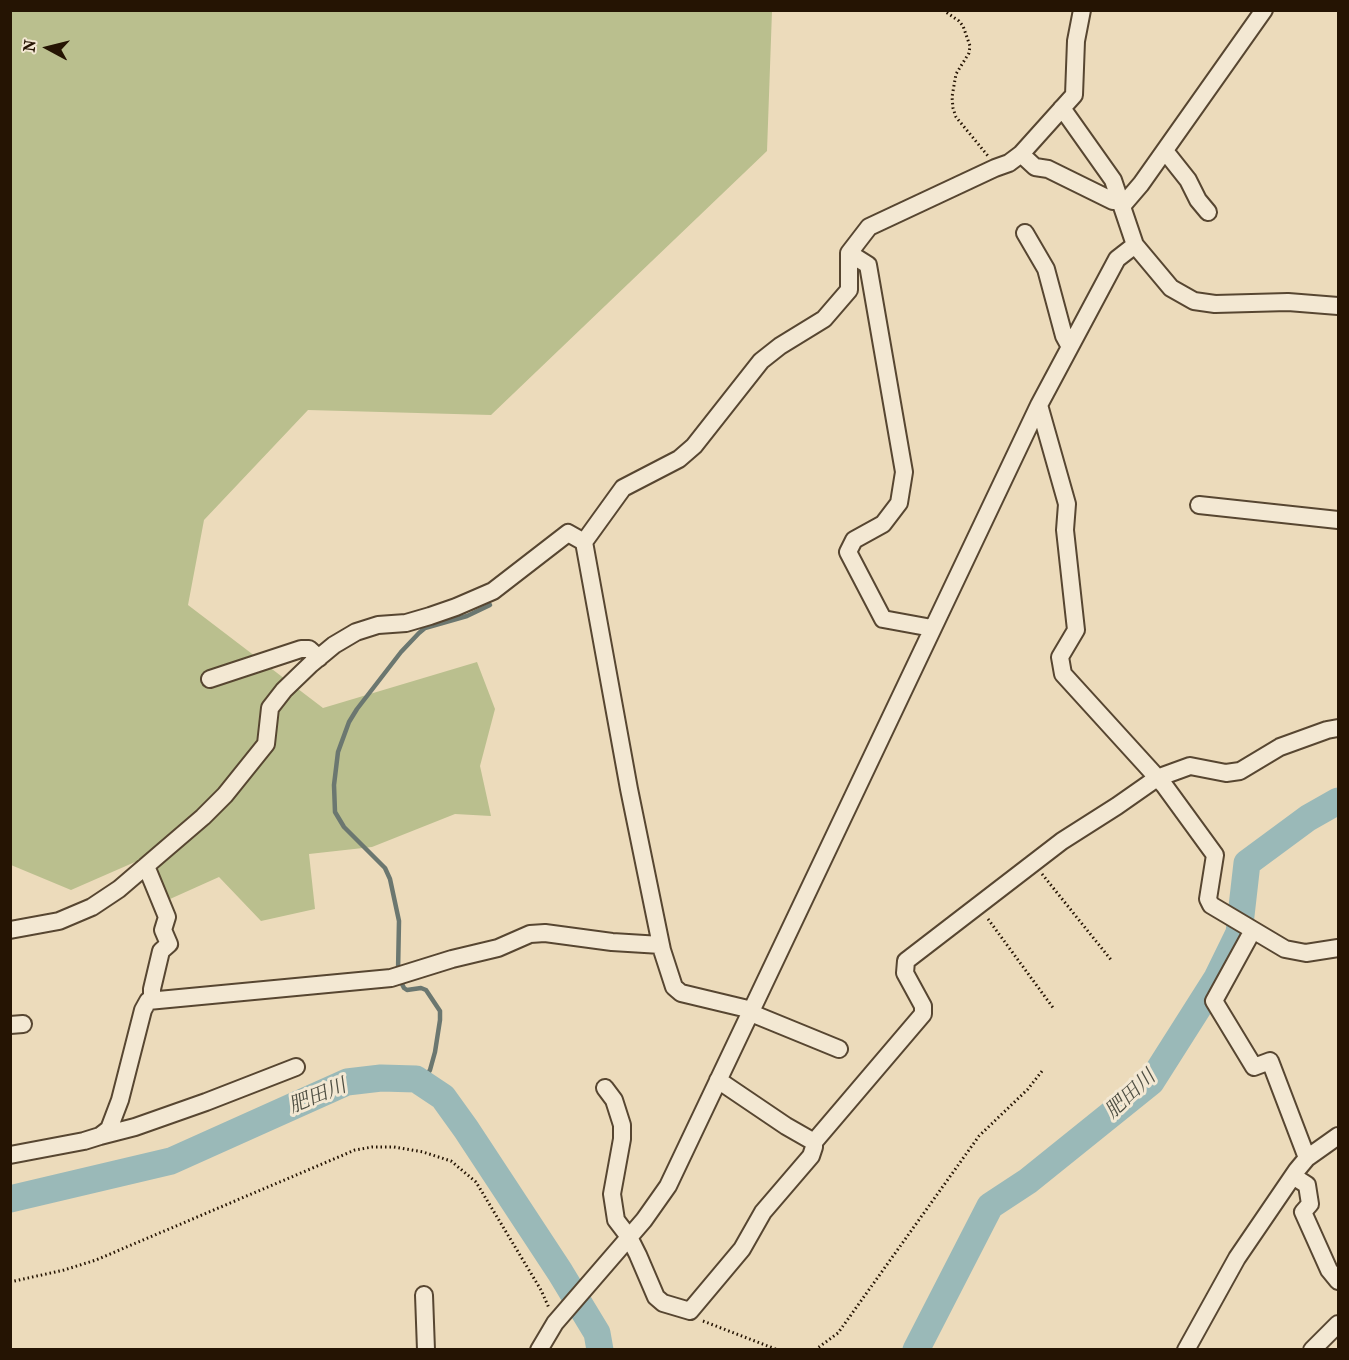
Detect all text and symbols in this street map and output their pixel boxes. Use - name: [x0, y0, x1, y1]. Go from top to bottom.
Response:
- north arrow: [18, 18, 78, 78]
- text: N: [19, 39, 40, 53]
- water label: 肥田川: [1101, 1066, 1161, 1124]
- water label: 肥田川: [286, 1075, 350, 1119]

